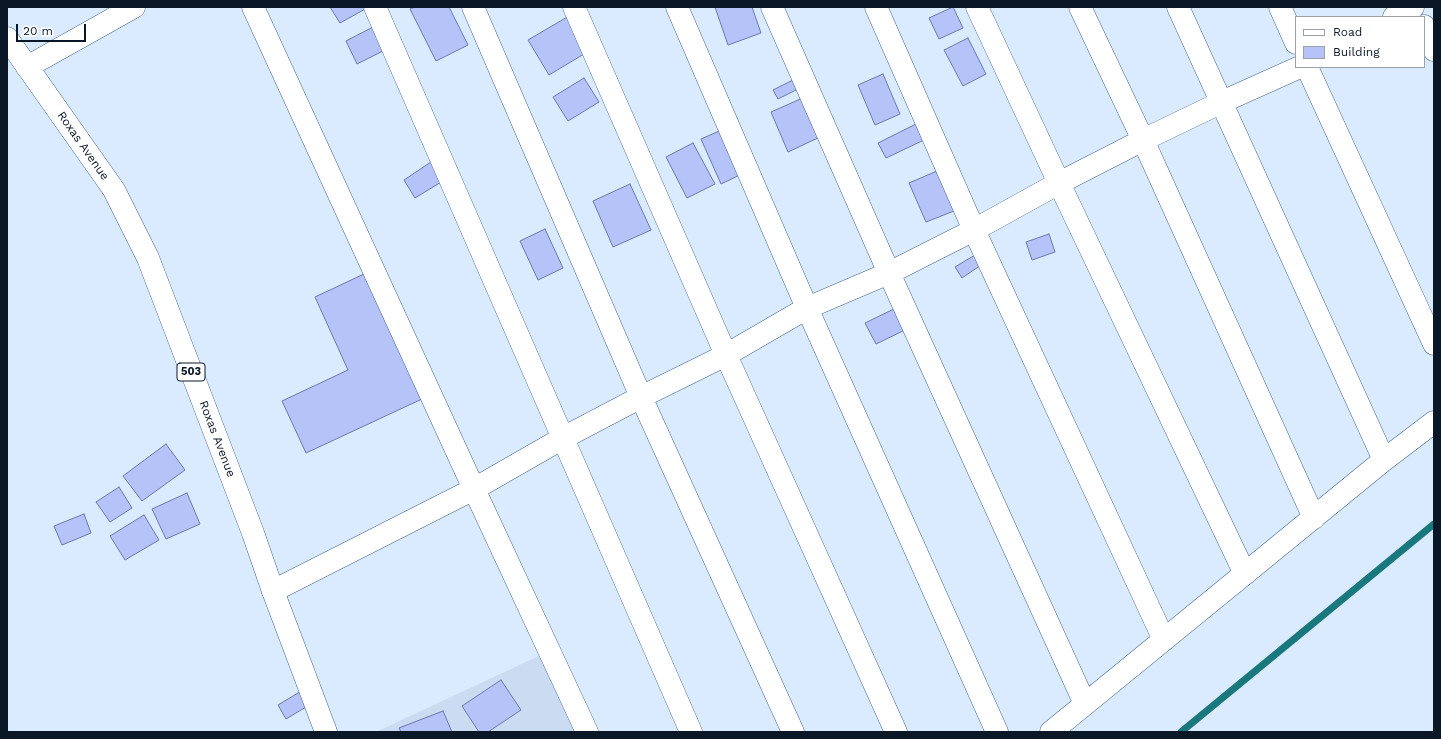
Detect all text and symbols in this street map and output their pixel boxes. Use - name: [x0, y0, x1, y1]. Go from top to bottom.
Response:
- scale bar: [18, 16, 88, 42]
- legend: [1295, 16, 1425, 68]
- text: 20 m: [23, 24, 53, 38]
- text: Road: [1333, 25, 1362, 39]
- text: Building: [1333, 45, 1380, 59]
- street label: Roxas Avenue: [54, 109, 112, 183]
- road number: 503: [177, 363, 205, 381]
- street label: Roxas Avenue: [196, 399, 238, 479]

